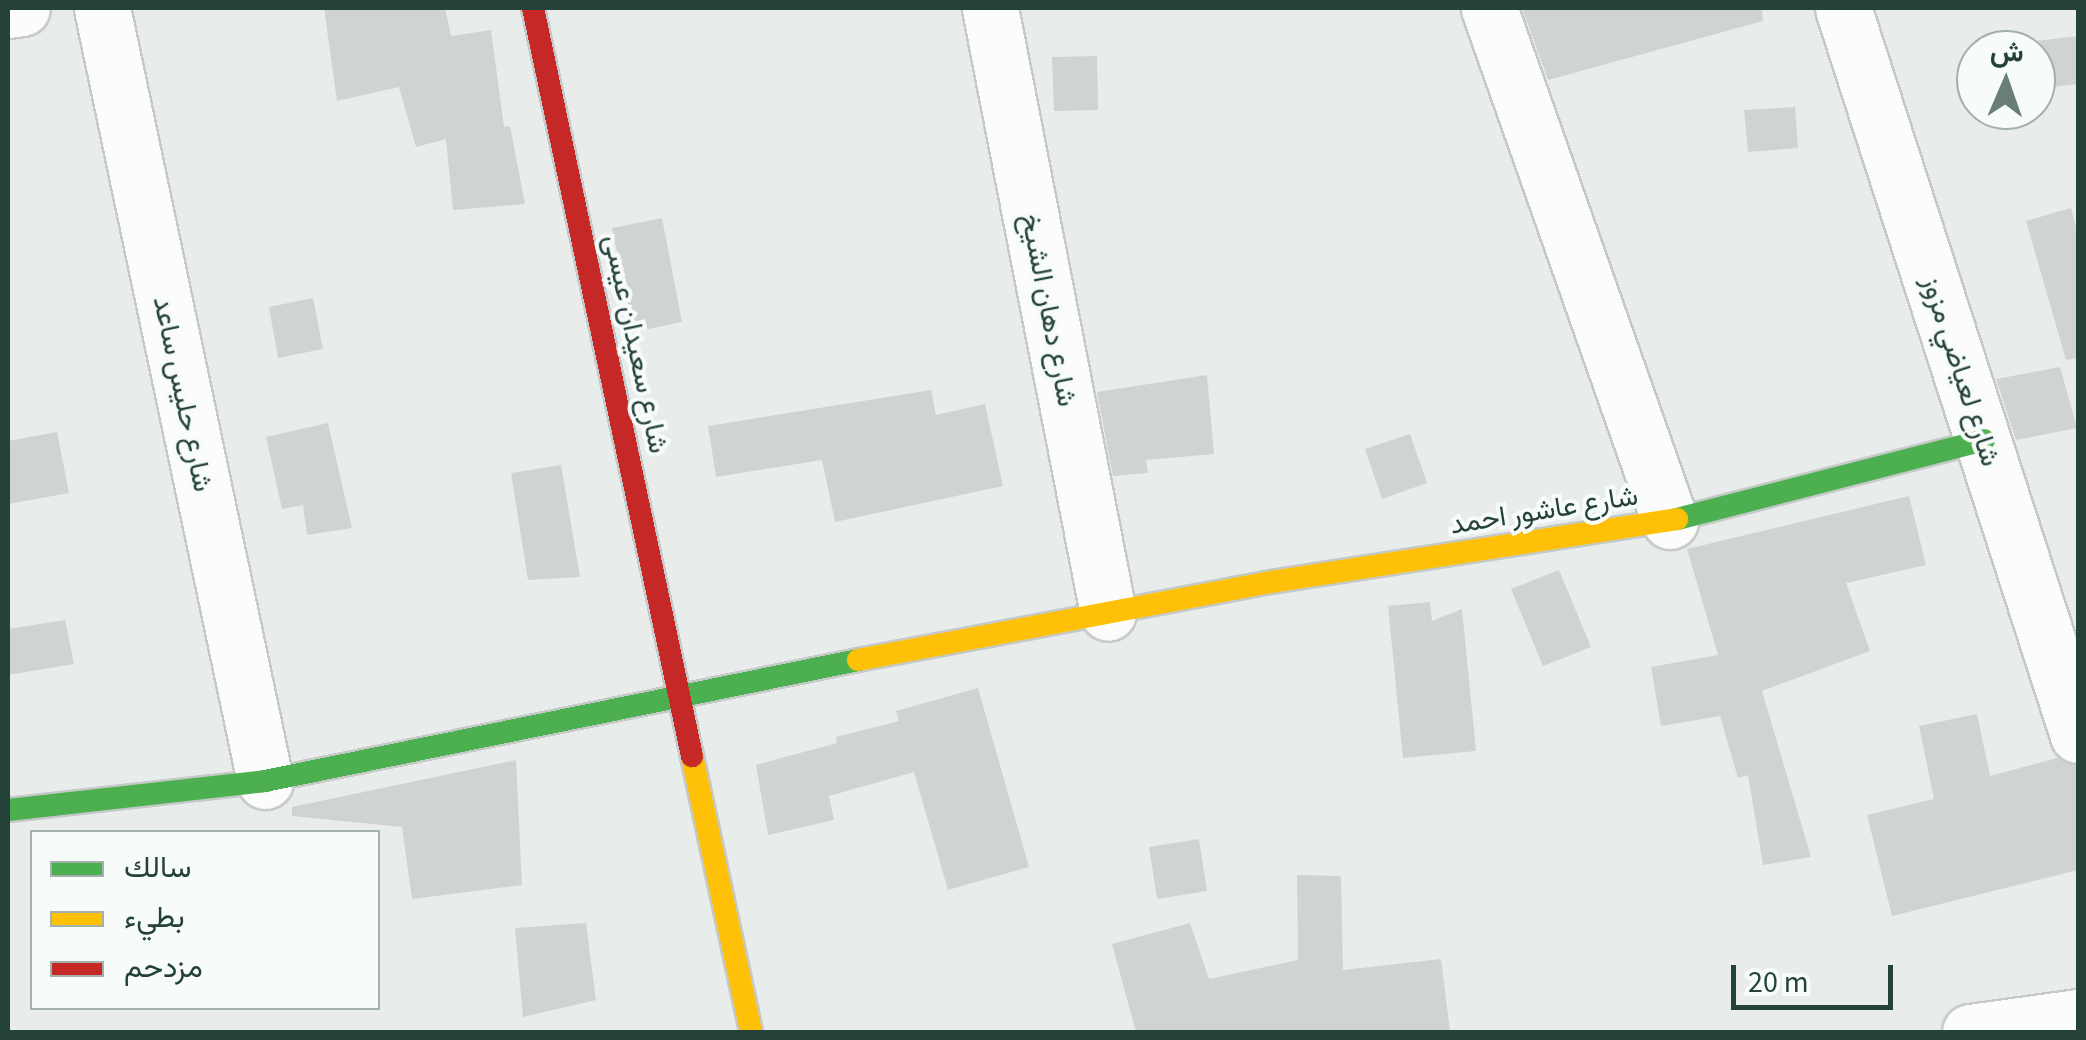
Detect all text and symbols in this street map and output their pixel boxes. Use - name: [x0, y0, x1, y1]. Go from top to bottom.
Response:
- north arrow: [1956, 30, 2056, 130]
- text: ش: [1989, 31, 2024, 73]
- street label: شارع دهان الشيخ: [1014, 211, 1084, 409]
- street label: شارع سعيدان عيسى: [596, 232, 676, 456]
- street label: شارع لعياضي مزوز: [1914, 272, 2008, 470]
- street label: شارع حليس ساعد: [146, 293, 220, 495]
- street label: شارع عاشور احمد: [1448, 479, 1640, 541]
- legend: [30, 830, 380, 1010]
- text: سالك: [124, 846, 191, 889]
- text: بطيء: [124, 896, 185, 939]
- scale bar: [1736, 945, 1898, 1007]
- text: مزدحم: [124, 946, 203, 989]
- text: 20 m: [1748, 961, 1809, 1004]

